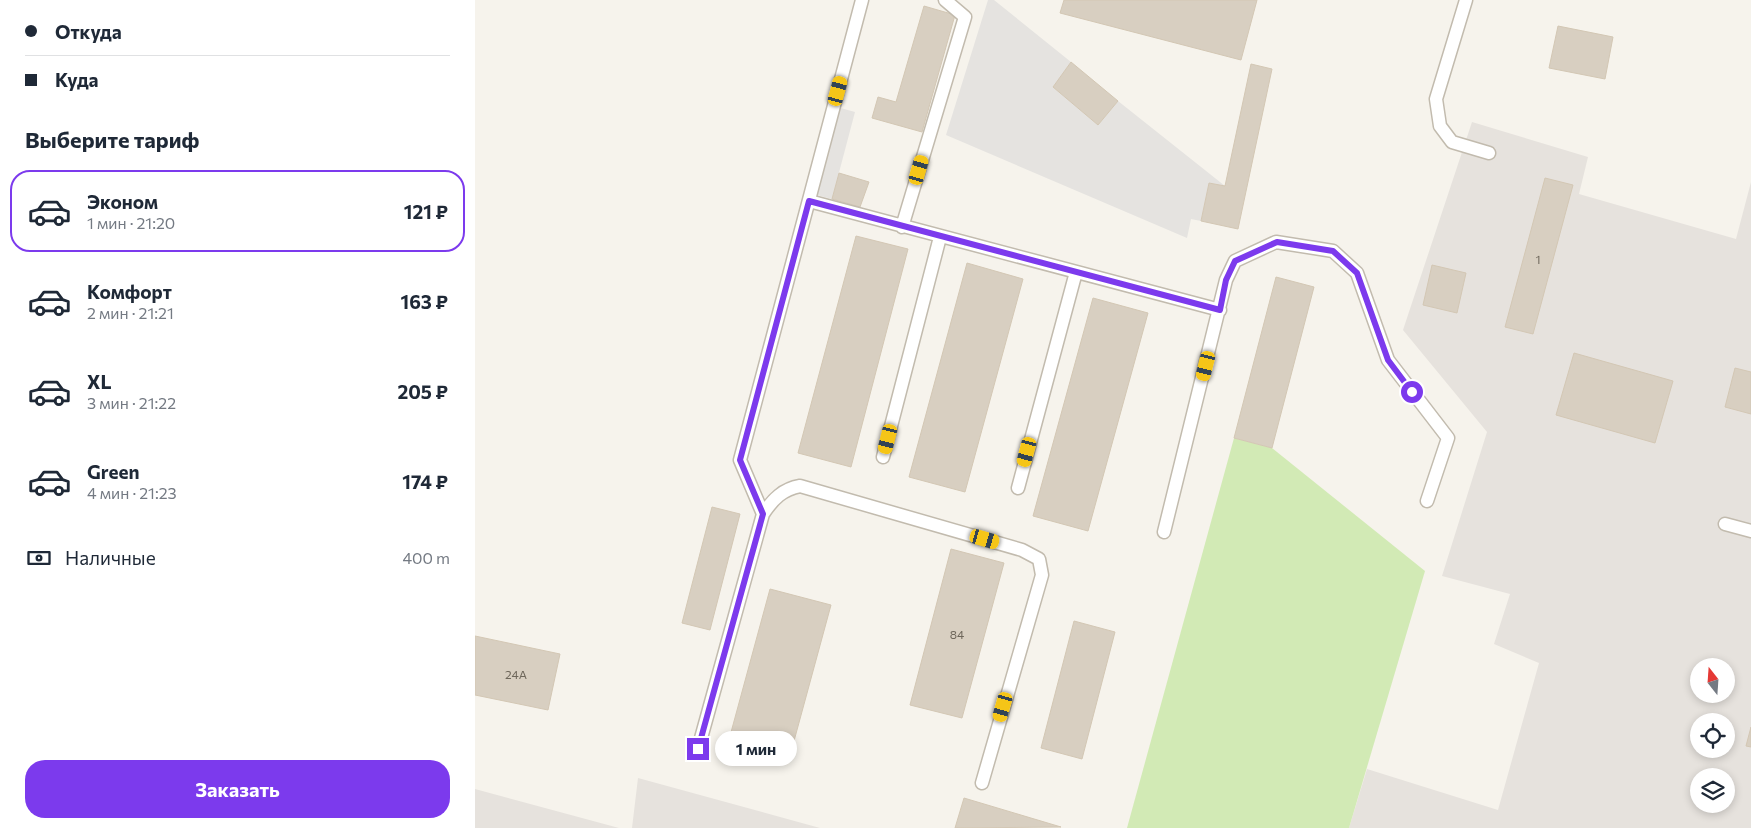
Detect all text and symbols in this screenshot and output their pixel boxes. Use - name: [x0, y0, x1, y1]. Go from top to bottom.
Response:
- text: Откуда: [55, 20, 122, 43]
- text: Куда: [55, 68, 99, 91]
- car: [826, 75, 849, 107]
- text: Выберите тариф: [25, 126, 199, 153]
- car: [907, 154, 930, 186]
- icon: car: [27, 189, 72, 234]
- text: Эконом: [87, 190, 158, 213]
- text: 121 ₽: [404, 200, 448, 223]
- text: 1 мин · 21:20: [87, 213, 175, 232]
- house number: 1: [1535, 252, 1541, 266]
- icon: car: [27, 279, 72, 324]
- text: Комфорт: [87, 280, 172, 303]
- text: 163 ₽: [401, 290, 448, 313]
- text: 2 мин · 21:21: [87, 303, 174, 322]
- car: [1195, 350, 1216, 382]
- icon: car: [27, 369, 72, 414]
- text: XL: [87, 370, 112, 393]
- text: 205 ₽: [397, 380, 448, 403]
- route start: [1401, 381, 1423, 403]
- text: 3 мин · 21:22: [87, 393, 176, 412]
- car: [877, 423, 898, 455]
- car: [1015, 436, 1038, 468]
- icon: car: [27, 459, 72, 504]
- text: Green: [87, 460, 139, 483]
- text: 174 ₽: [402, 470, 448, 493]
- text: 4 мин · 21:23: [87, 483, 177, 502]
- car: [968, 528, 1001, 550]
- icon: cash: [25, 544, 53, 572]
- text: Наличные: [65, 546, 156, 569]
- text: 400 m: [402, 548, 450, 567]
- house number: 84: [950, 627, 964, 641]
- north arrow: [1690, 658, 1735, 702]
- map controls: [1690, 658, 1735, 813]
- house number: 24А: [505, 667, 527, 681]
- car: [991, 691, 1014, 723]
- button: locate: [1690, 713, 1735, 758]
- callout: 1 мин: [715, 732, 798, 766]
- route end: [687, 738, 709, 760]
- text: 1 мин: [736, 739, 776, 758]
- button: Заказать: [25, 760, 450, 818]
- button: layers: [1690, 768, 1735, 813]

